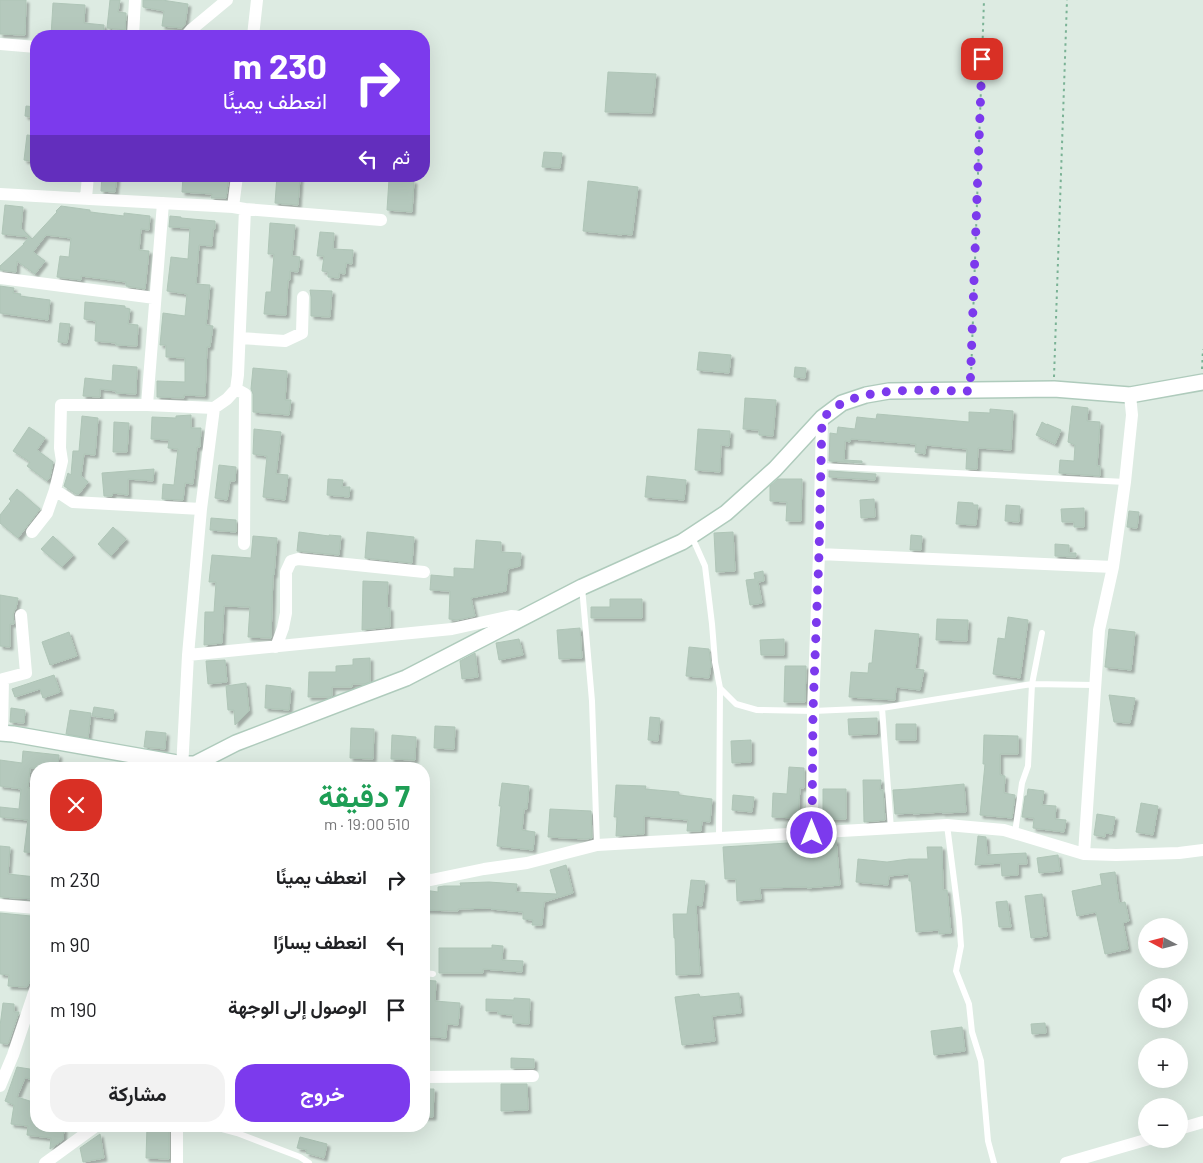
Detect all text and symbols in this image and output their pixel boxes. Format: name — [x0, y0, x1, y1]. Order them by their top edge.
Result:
pin — [961, 38, 1003, 80]
text: 230 m — [233, 44, 327, 86]
icon: arrive — [968, 45, 996, 73]
icon: right — [345, 50, 410, 115]
text: انعطف يمينًا — [223, 87, 327, 113]
icon: left — [354, 145, 382, 173]
text: ثم — [392, 145, 410, 168]
text: 7 دقيقة — [318, 777, 410, 813]
button: close — [50, 779, 102, 831]
position arrow — [785, 806, 837, 858]
text: 510 m · 19:00 — [324, 814, 410, 833]
text: انعطف يمينًا — [276, 865, 367, 888]
icon: right — [382, 866, 410, 894]
text: 230 m — [50, 868, 100, 891]
north arrow — [1138, 918, 1188, 968]
map controls — [1138, 918, 1188, 1148]
text: انعطف يسارًا — [273, 930, 367, 953]
icon: left — [382, 931, 410, 959]
text: 90 m — [50, 933, 90, 956]
button: sound — [1138, 978, 1188, 1028]
text: الوصول إلى الوجهة — [228, 995, 367, 1018]
icon: arrive — [382, 996, 410, 1024]
text: 190 m — [50, 998, 97, 1021]
button: + — [1138, 1038, 1188, 1088]
button: مشاركة — [50, 1064, 225, 1122]
button: خروج — [235, 1064, 410, 1122]
button: − — [1138, 1098, 1188, 1148]

